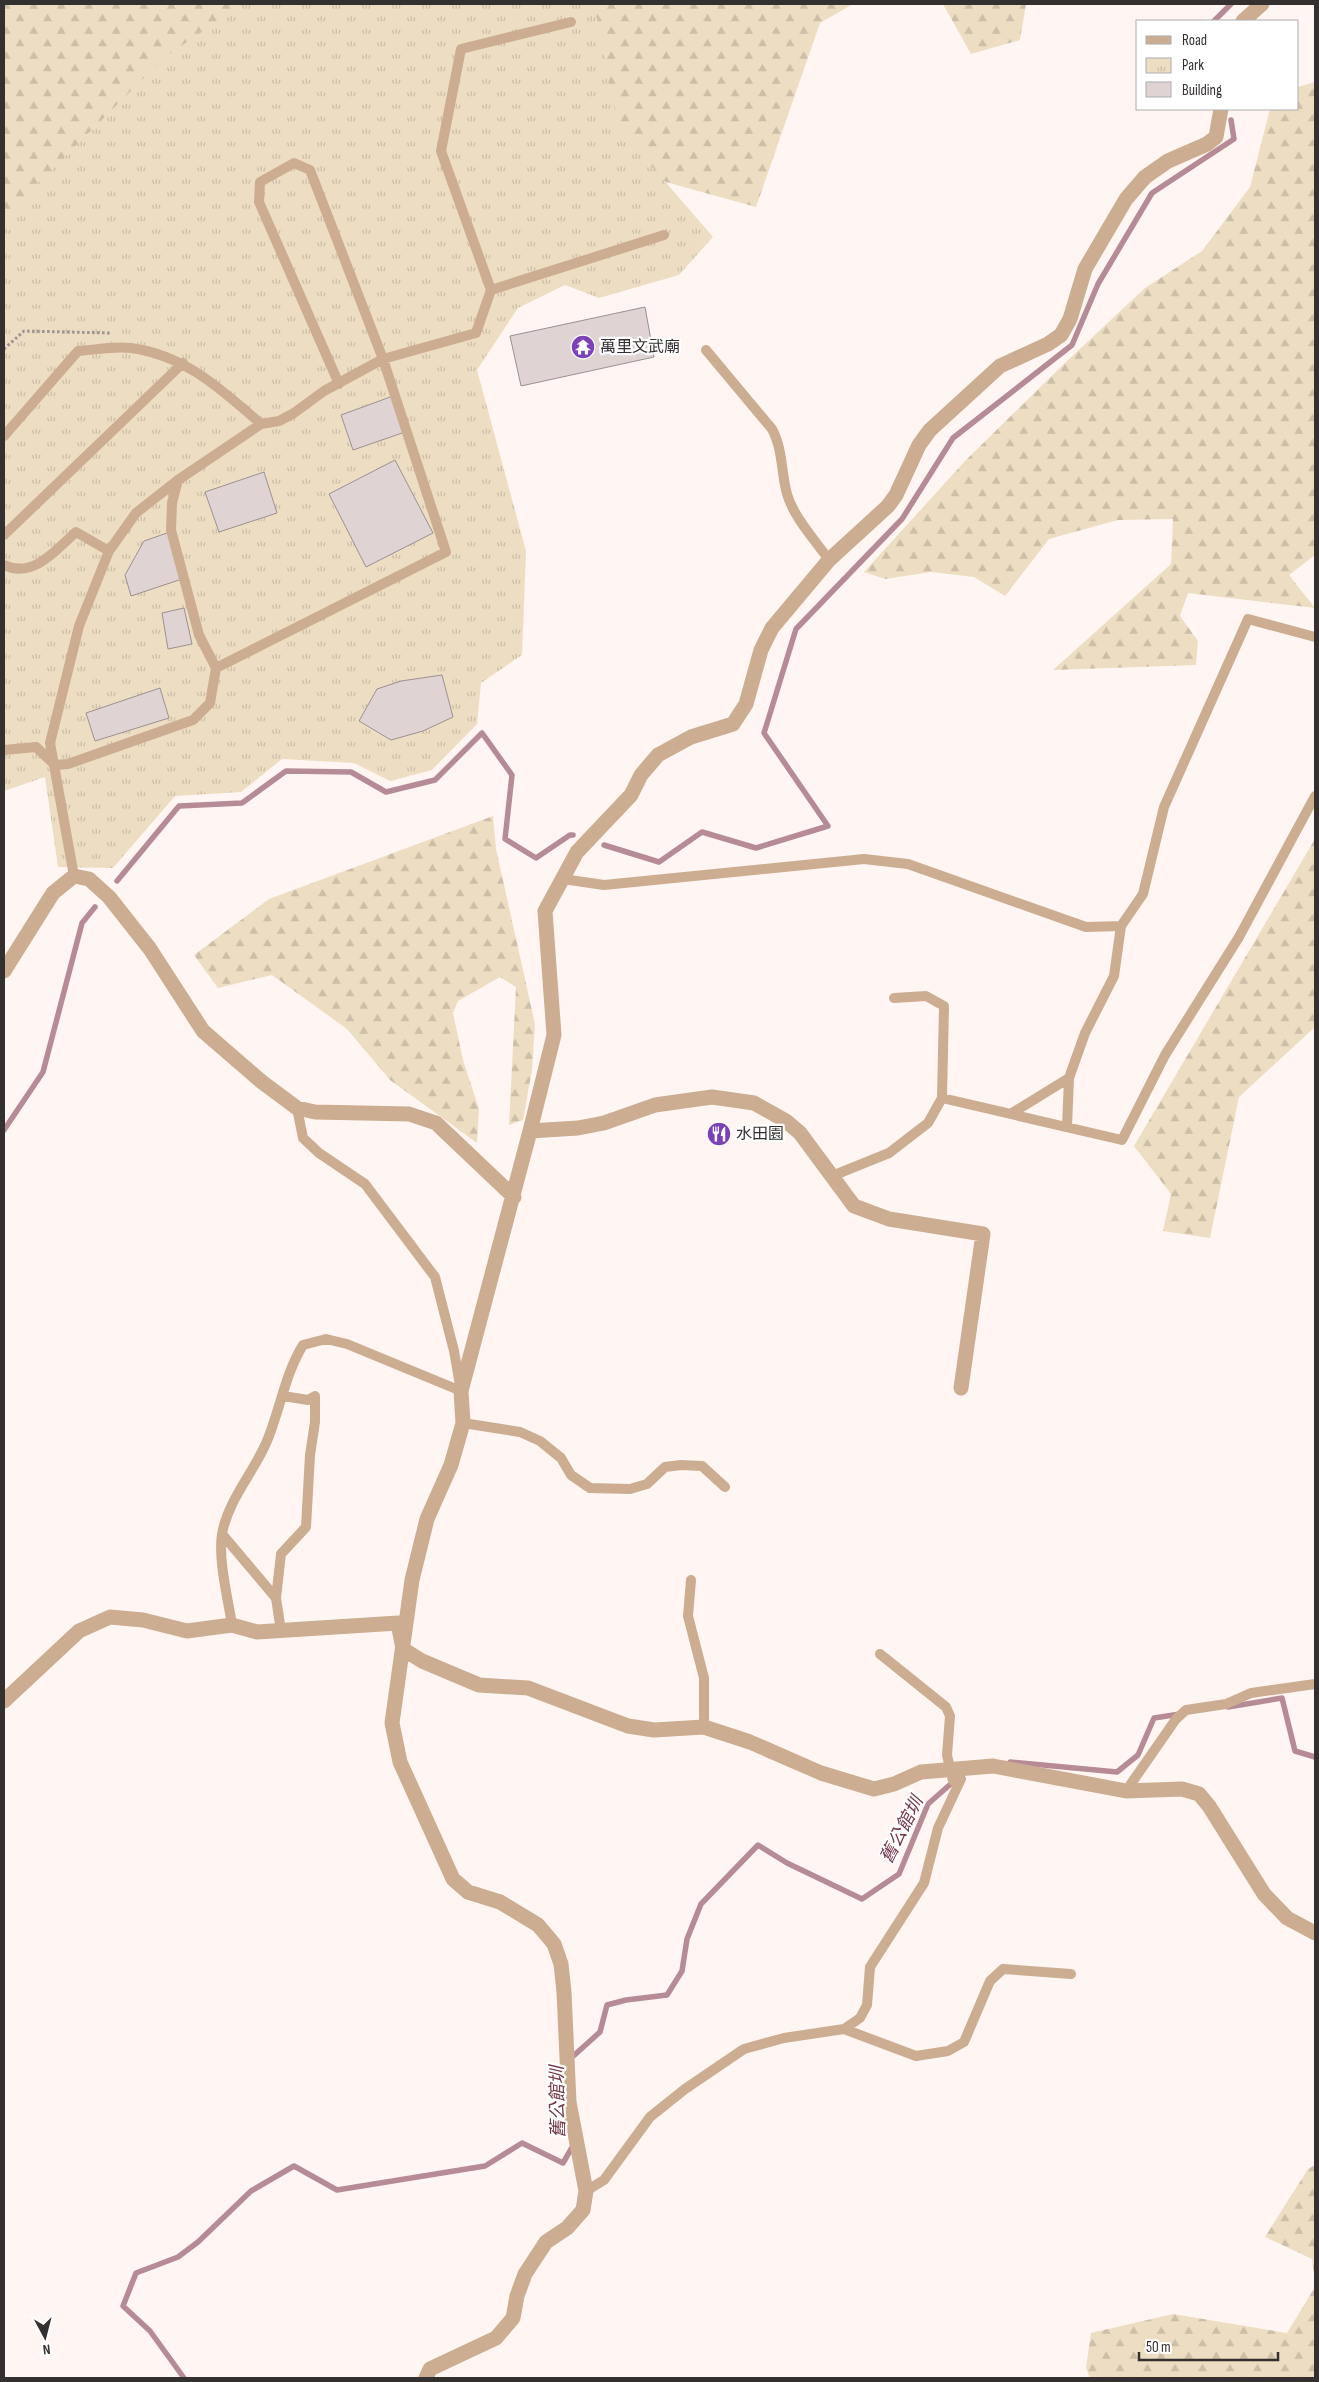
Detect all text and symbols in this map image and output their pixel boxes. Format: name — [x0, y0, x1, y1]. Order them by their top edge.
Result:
legend — [1136, 20, 1299, 110]
text: Road — [1182, 31, 1207, 50]
text: Park — [1182, 56, 1204, 75]
text: Building — [1182, 81, 1222, 100]
temple icon: 萬里文武廟 — [570, 334, 596, 360]
place label: 萬里文武廟 — [600, 338, 680, 357]
restaurant icon: 水田園 — [706, 1121, 732, 1147]
place label: 水田園 — [736, 1125, 784, 1144]
water label: 舊公館圳 — [876, 1790, 929, 1867]
water label: 舊公館圳 — [547, 2063, 569, 2138]
north arrow — [20, 2312, 70, 2362]
scale bar — [1139, 2330, 1278, 2362]
text: 50 m — [1146, 2338, 1171, 2357]
text: N — [42, 2341, 51, 2358]

